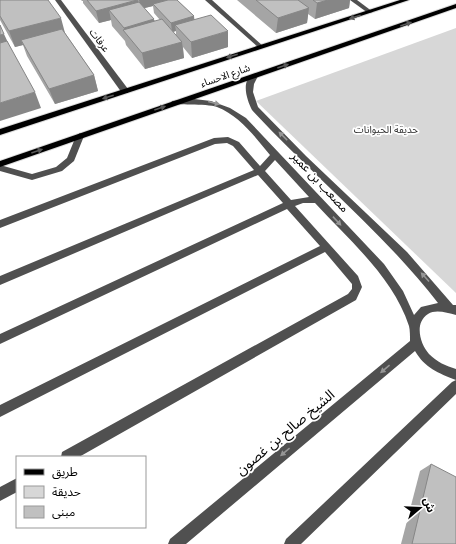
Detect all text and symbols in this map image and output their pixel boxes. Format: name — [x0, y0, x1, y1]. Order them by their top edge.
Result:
one-way arrow — [349, 14, 361, 20]
one-way arrow — [400, 20, 412, 26]
street label: عرفات — [87, 27, 112, 55]
one-way arrow — [225, 54, 237, 60]
street label: شارع الاحساء — [199, 62, 252, 91]
one-way arrow — [277, 63, 289, 69]
one-way arrow — [102, 94, 114, 100]
one-way arrow — [208, 101, 220, 107]
one-way arrow — [154, 105, 166, 111]
park label: حديقة الحيوانات — [354, 124, 418, 136]
one-way arrow — [278, 131, 288, 141]
one-way arrow — [31, 148, 43, 154]
street label: مصعب بن عمير — [288, 148, 352, 215]
one-way arrow — [332, 216, 341, 225]
one-way arrow — [420, 272, 429, 283]
one-way arrow — [380, 364, 391, 373]
street label: الشيخ صالح بن غصون — [232, 386, 340, 480]
one-way arrow — [280, 448, 291, 457]
legend — [16, 456, 146, 528]
text: طريق — [52, 465, 78, 480]
text: حديقة — [52, 485, 81, 499]
north arrow — [400, 488, 440, 528]
text: ش — [420, 496, 438, 514]
text: مبنى — [52, 505, 75, 519]

